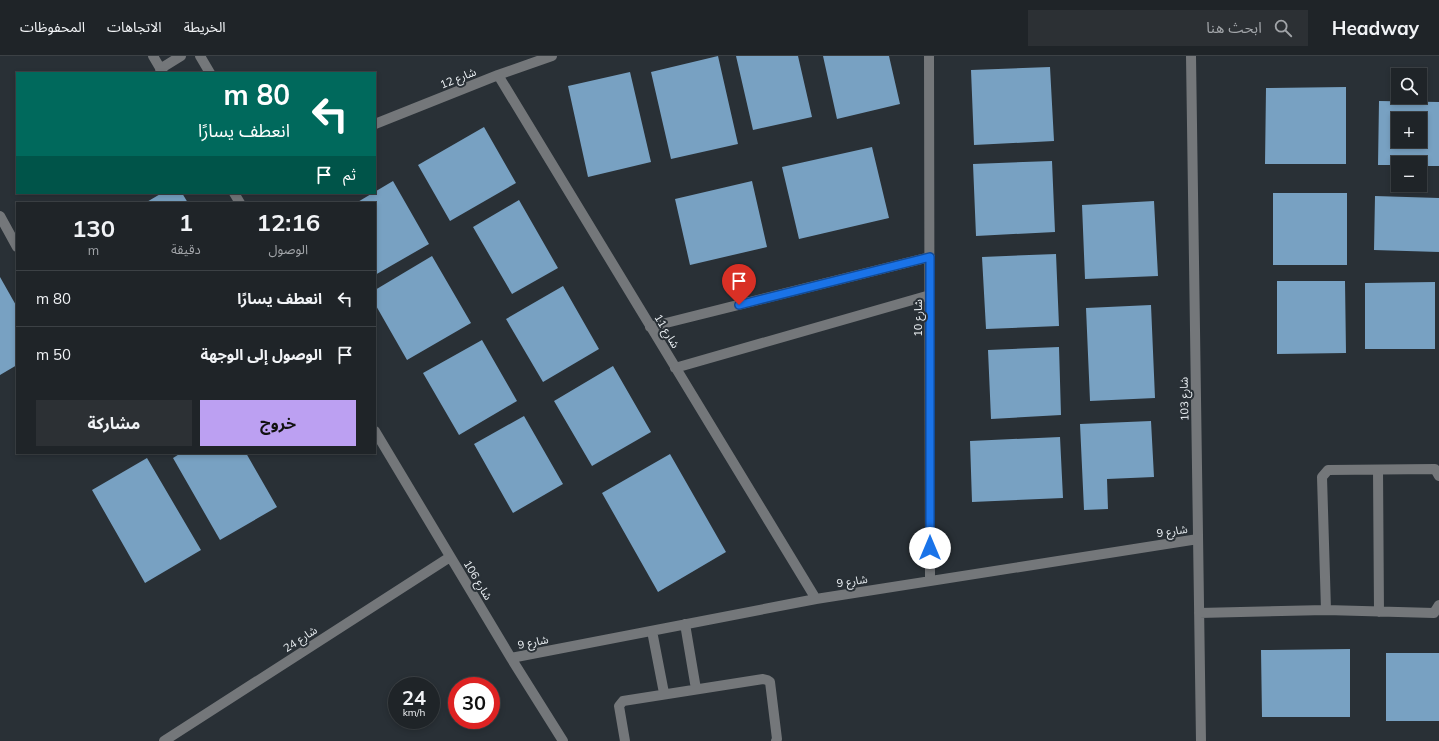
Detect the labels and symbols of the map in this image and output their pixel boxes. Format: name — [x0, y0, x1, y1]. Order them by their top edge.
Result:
street label: شارع 12 — [438, 64, 479, 92]
pin — [722, 264, 756, 305]
street label: شارع 10 — [911, 299, 926, 337]
street label: شارع 11 — [650, 311, 683, 352]
street label: شارع 103 — [1177, 376, 1192, 421]
street label: شارع 9 — [1156, 522, 1189, 541]
position arrow — [909, 527, 951, 569]
street label: شارع 106 — [460, 557, 496, 603]
street label: شارع 9 — [836, 572, 869, 591]
street label: شارع 24 — [280, 623, 320, 656]
street label: شارع 9 — [516, 632, 550, 653]
speed limit sign: 30 — [448, 677, 500, 729]

